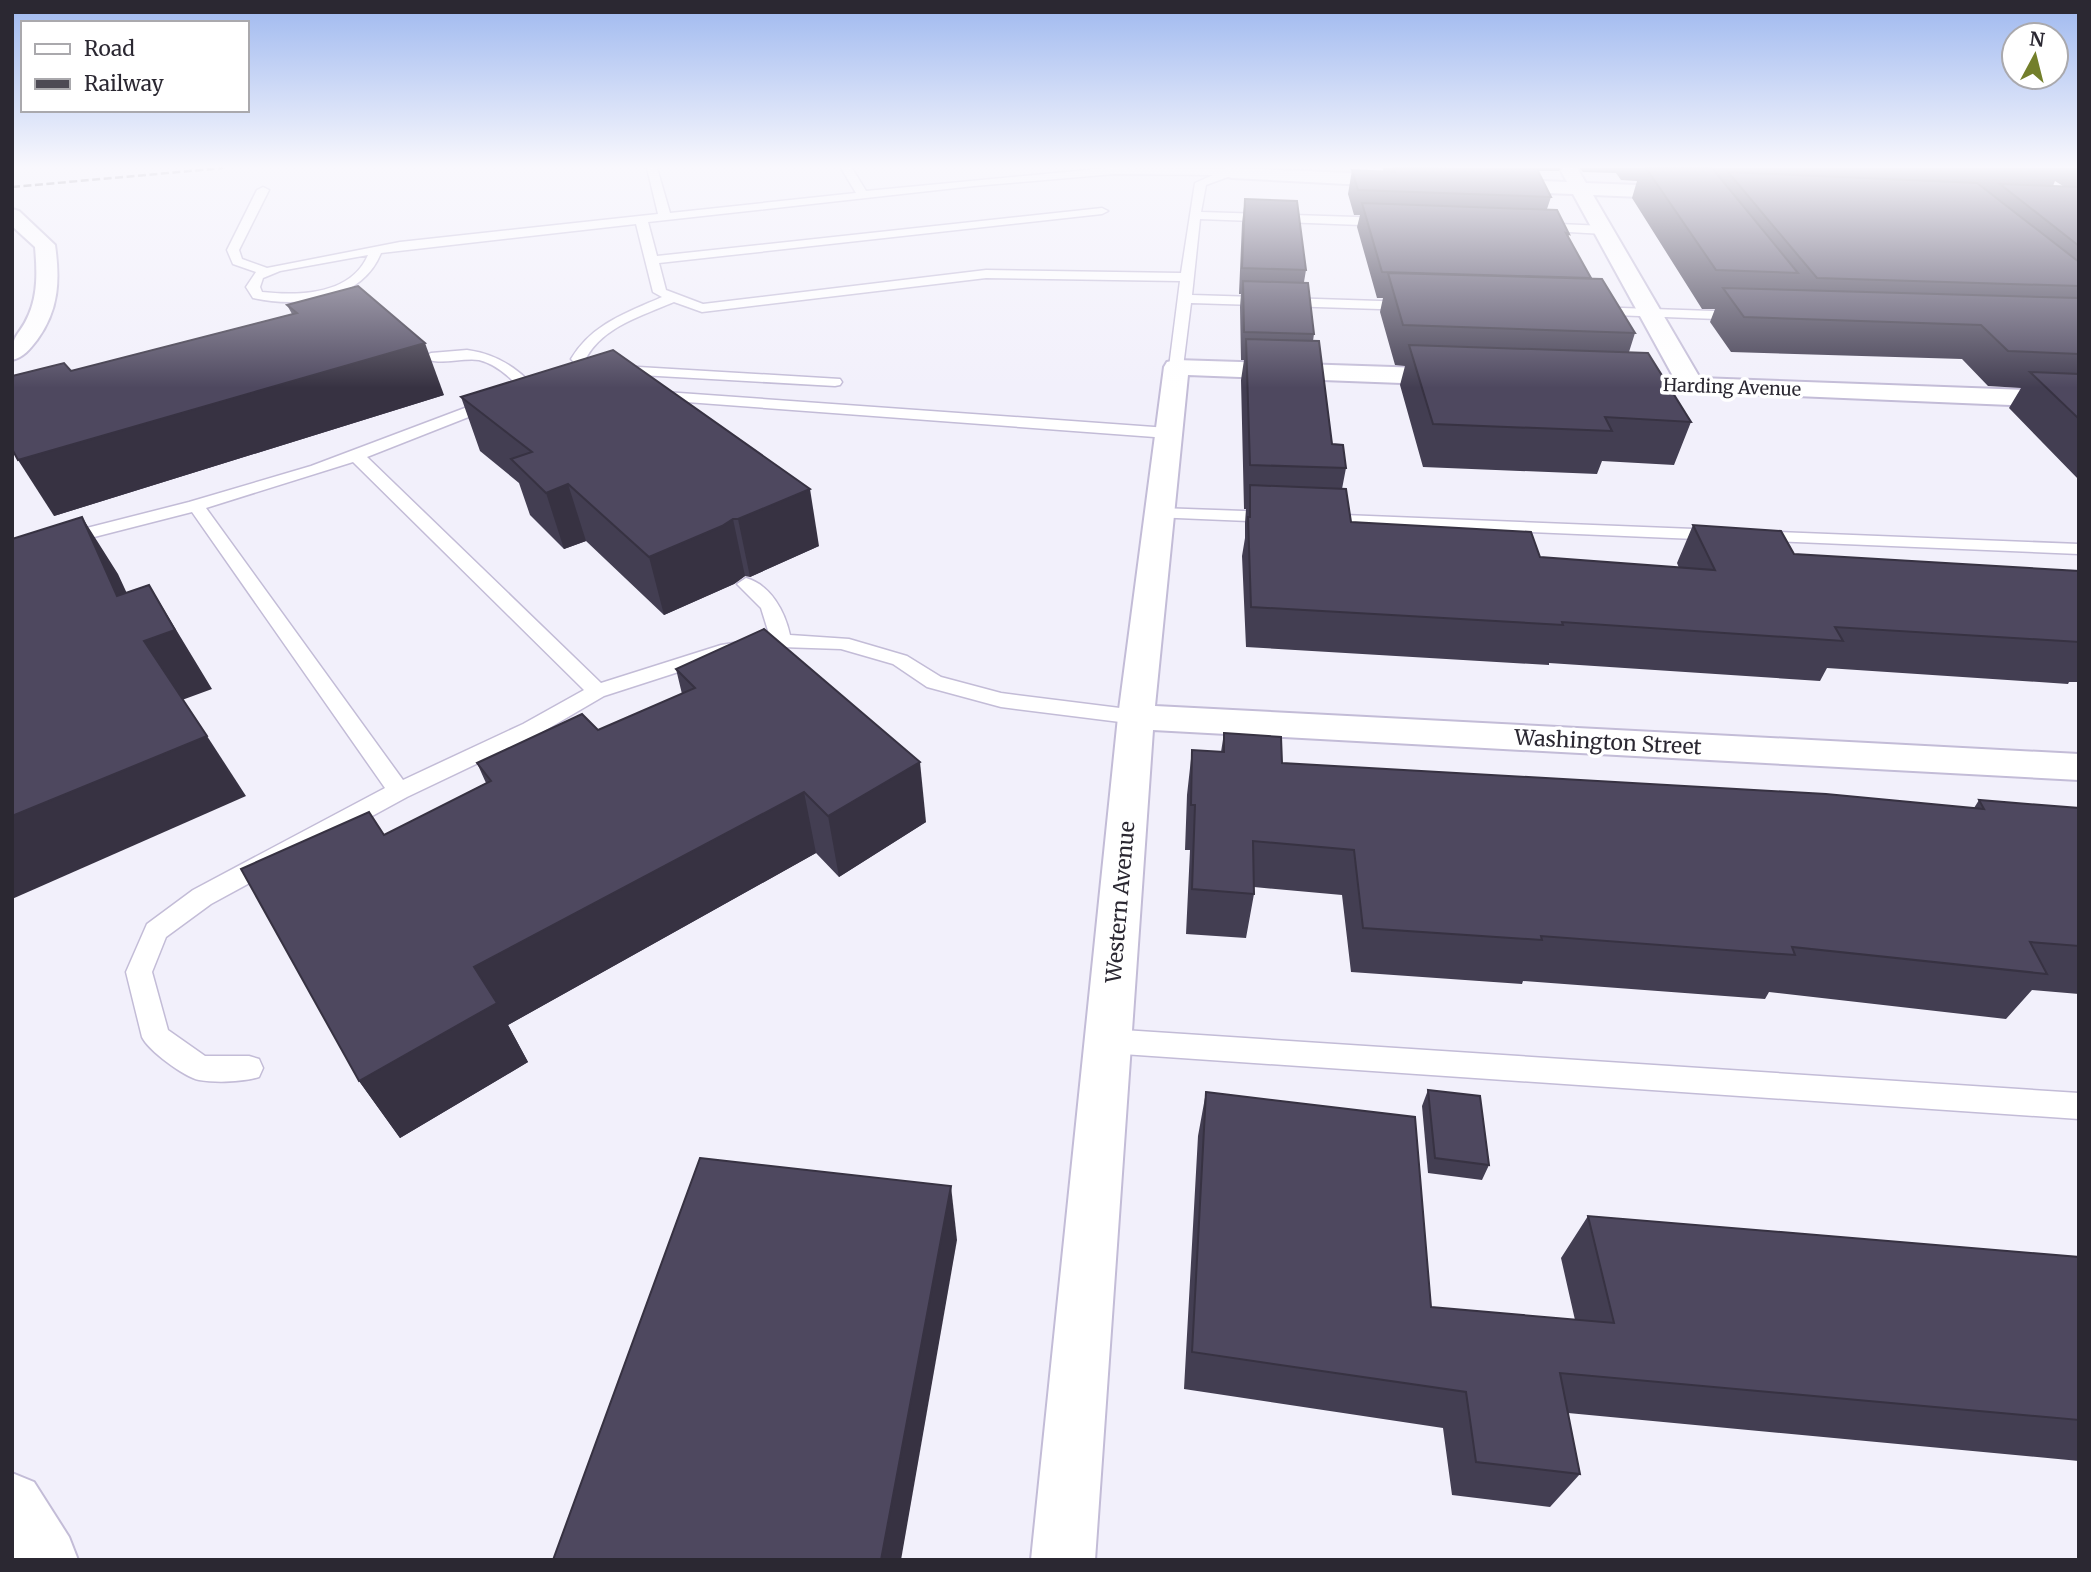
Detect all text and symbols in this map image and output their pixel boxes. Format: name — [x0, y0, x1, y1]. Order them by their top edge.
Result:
legend — [21, 21, 248, 112]
north arrow — [2000, 21, 2070, 91]
text: N — [2028, 26, 2046, 52]
text: Road — [84, 35, 135, 62]
text: Railway — [84, 70, 165, 97]
street label: Harding Avenue — [1663, 373, 1801, 401]
street label: Washington Street — [1513, 724, 1702, 760]
street label: Western Avenue — [1099, 820, 1141, 985]

